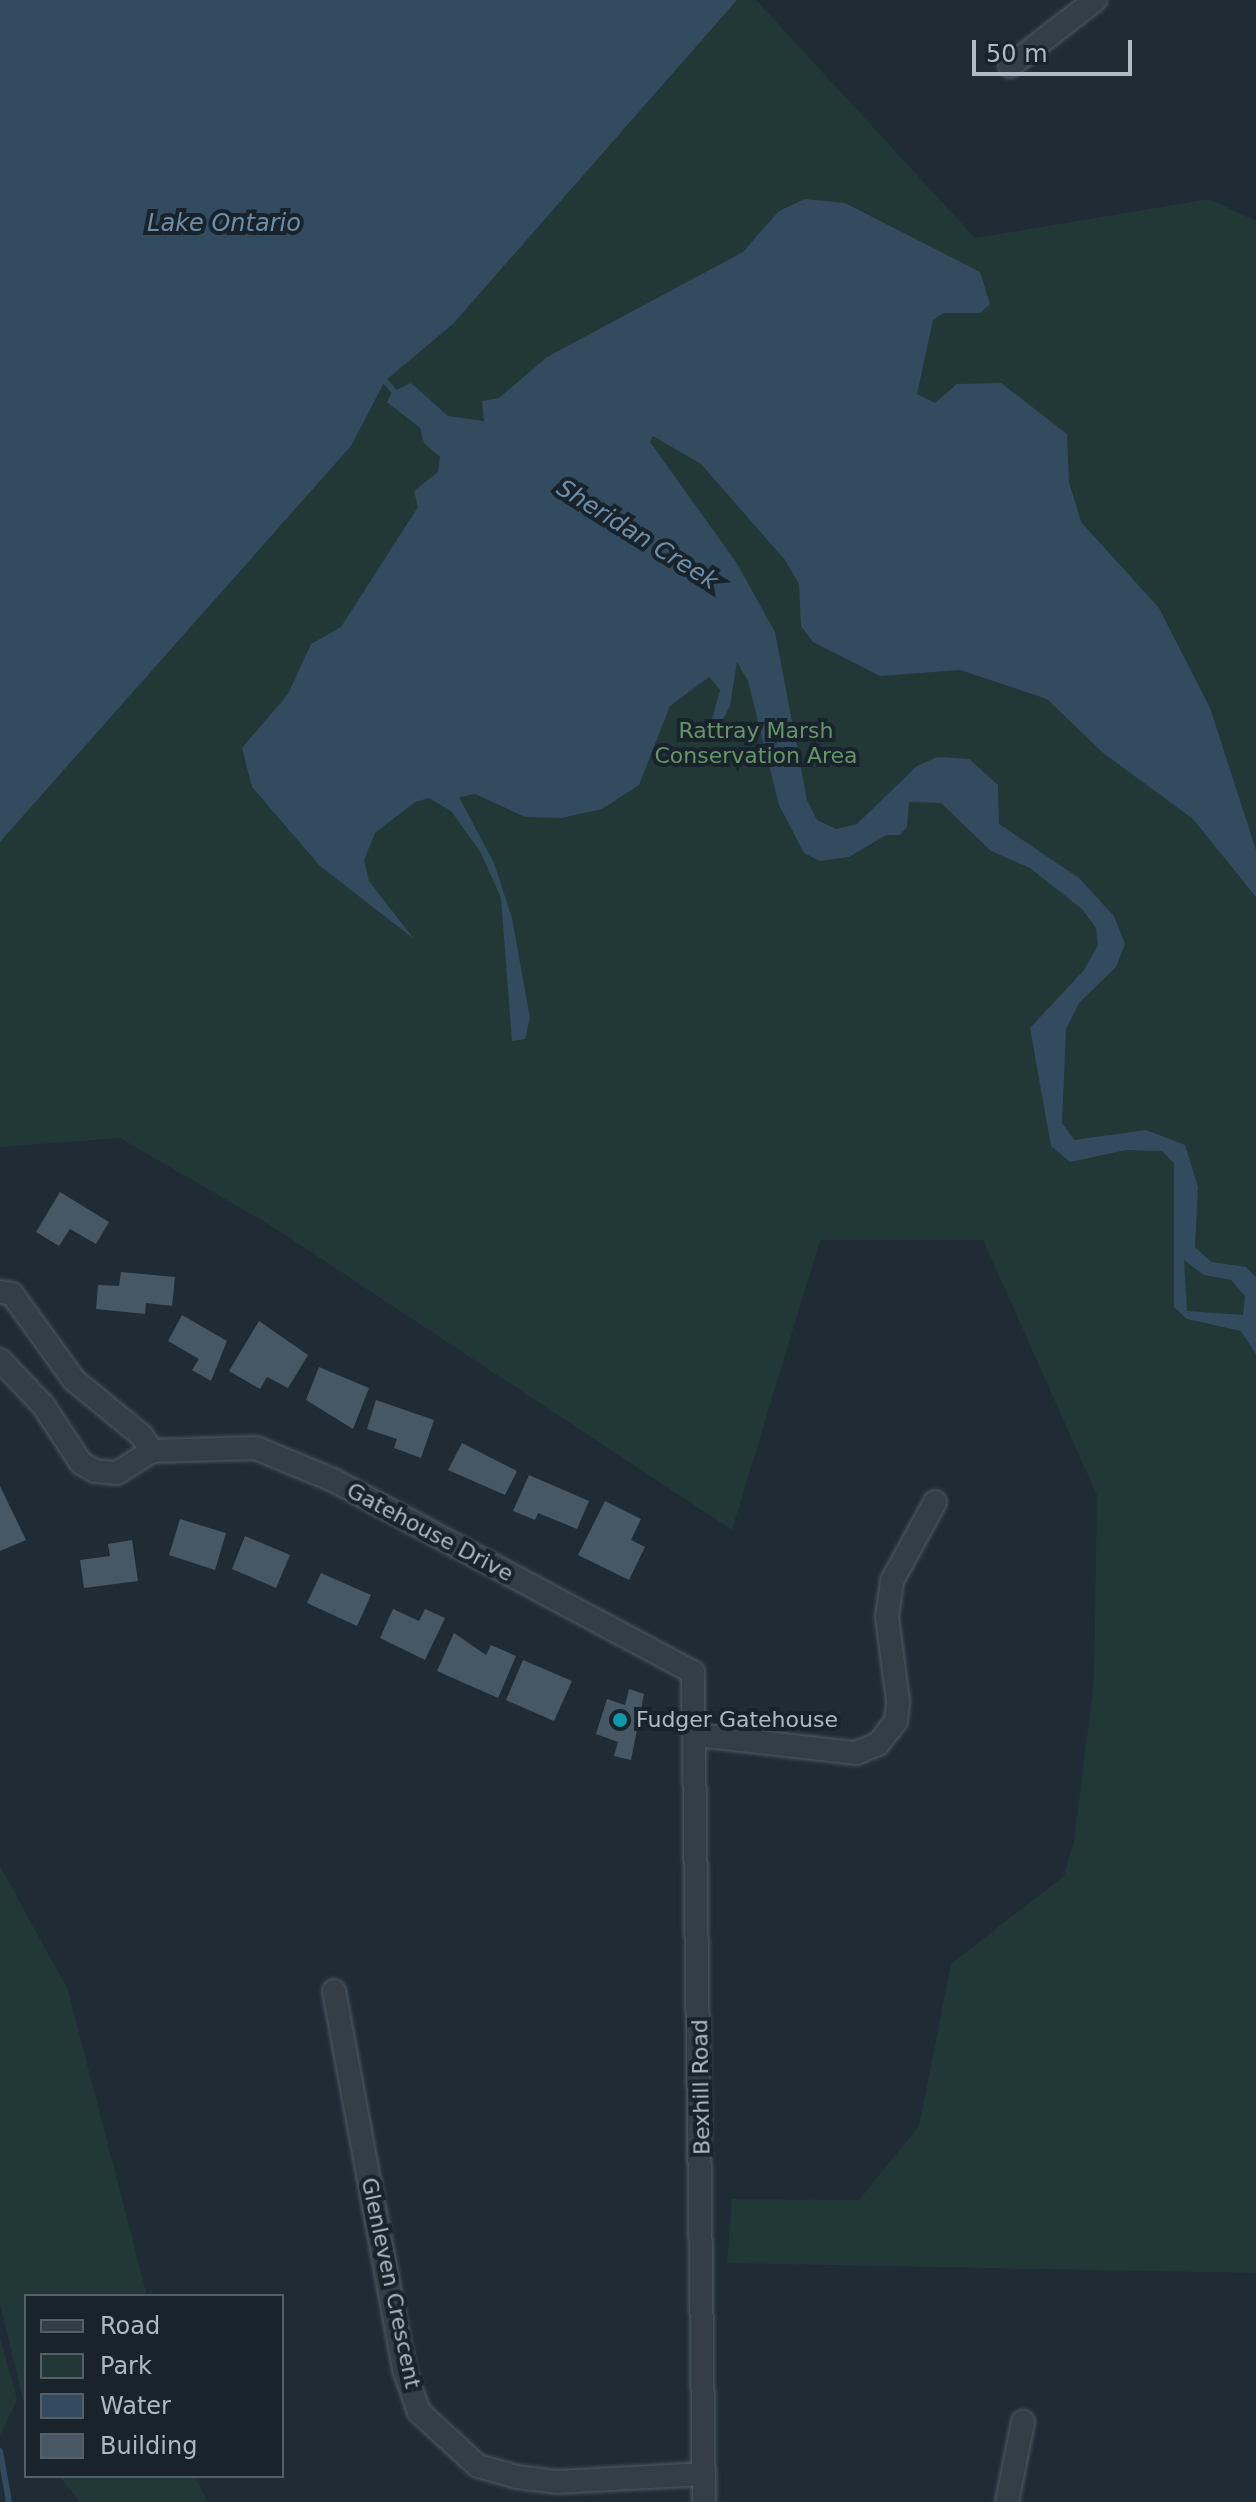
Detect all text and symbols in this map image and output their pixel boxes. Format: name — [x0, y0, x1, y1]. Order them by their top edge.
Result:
scale bar — [976, 24, 1136, 74]
text: 50 m — [986, 40, 1048, 68]
water label: Lake Ontario — [147, 210, 301, 238]
water label: Sheridan Creek — [551, 474, 723, 596]
park label: Rattray Marsh Conservation Area — [654, 717, 858, 768]
street label: Gatehouse Drive — [342, 1477, 518, 1587]
place label: Fudger Gatehouse — [636, 1707, 838, 1733]
marker: Fudger Gatehouse — [611, 1711, 629, 1729]
street label: Bexhill Road — [687, 2019, 715, 2155]
street label: Glenleven Crescent — [356, 2175, 426, 2391]
legend — [24, 2294, 284, 2478]
text: Road — [100, 2312, 160, 2340]
text: Park — [100, 2352, 152, 2380]
text: Water — [100, 2392, 171, 2420]
text: Building — [100, 2432, 197, 2460]

